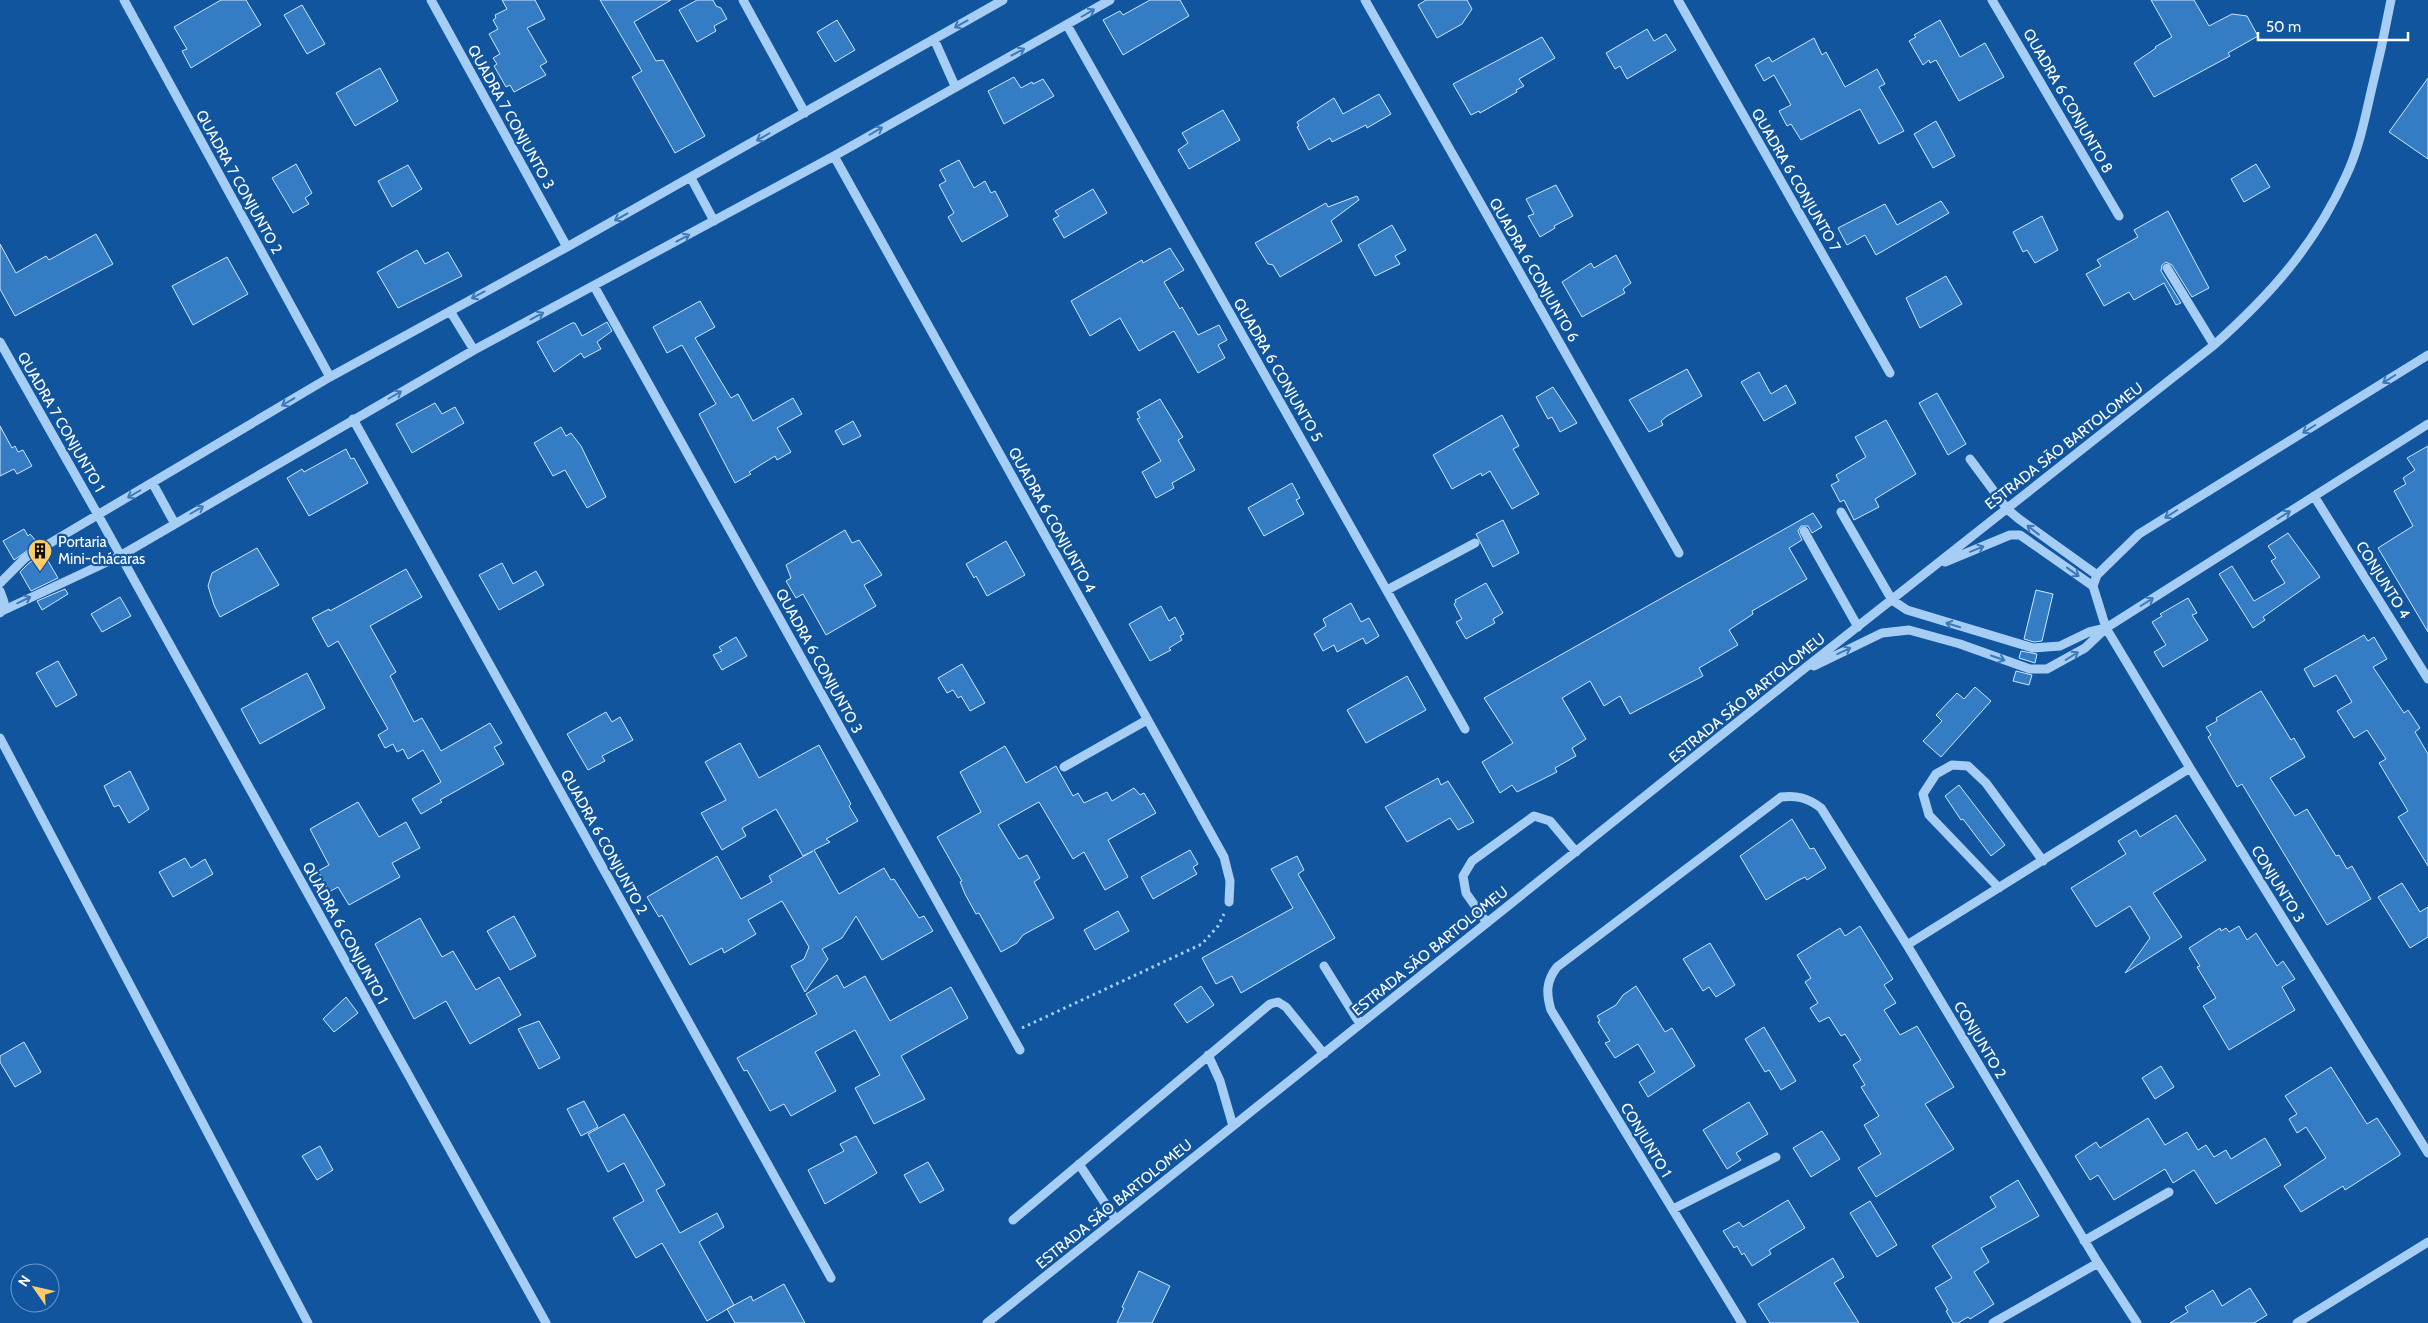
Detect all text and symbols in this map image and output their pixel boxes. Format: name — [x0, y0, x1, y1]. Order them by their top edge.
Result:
one-way arrow — [1081, 7, 1095, 17]
scale bar — [2258, 10, 2408, 42]
text: 50 m — [2266, 18, 2301, 36]
one-way arrow — [953, 19, 968, 29]
street label: QUADRA 6 CONJUNTO 8 — [2019, 26, 2117, 176]
street label: QUADRA 7 CONJUNTO 3 — [464, 42, 558, 192]
one-way arrow — [1010, 47, 1025, 57]
street label: QUADRA 6 CONJUNTO 7 — [1748, 105, 1845, 255]
street label: QUADRA 7 CONJUNTO 2 — [192, 107, 286, 257]
one-way arrow — [868, 126, 883, 136]
one-way arrow — [756, 132, 771, 142]
street label: QUADRA 6 CONJUNTO 6 — [1485, 195, 1583, 345]
one-way arrow — [615, 212, 629, 222]
one-way arrow — [675, 232, 690, 242]
one-way arrow — [471, 291, 486, 300]
street label: QUADRA 6 CONJUNTO 5 — [1229, 295, 1327, 445]
one-way arrow — [530, 311, 545, 321]
street label: QUADRA 7 CONJUNTO 1 — [14, 349, 108, 495]
one-way arrow — [2383, 374, 2397, 384]
street label: ESTRADA SÃO BARTOLOMEU — [1981, 379, 2147, 513]
one-way arrow — [388, 390, 403, 400]
one-way arrow — [282, 397, 296, 407]
one-way arrow — [2303, 424, 2317, 434]
street label: QUADRA 6 CONJUNTO 4 — [1004, 444, 1100, 596]
one-way arrow — [127, 490, 142, 500]
one-way arrow — [190, 505, 204, 515]
one-way arrow — [2164, 509, 2178, 519]
one-way arrow — [2277, 509, 2291, 519]
one-way arrow — [2027, 525, 2040, 536]
place label: Portaria Mini-chácaras — [58, 533, 145, 568]
building icon: Portaria Mini-chácaras — [27, 538, 53, 572]
street label: CONJUNTO 4 — [2352, 538, 2414, 622]
one-way arrow — [1969, 543, 1984, 553]
one-way arrow — [2066, 567, 2080, 577]
street label: QUADRA 6 CONJUNTO 3 — [772, 585, 866, 737]
one-way arrow — [16, 595, 31, 604]
one-way arrow — [2140, 596, 2154, 607]
one-way arrow — [1945, 619, 1961, 629]
street label: ESTRADA SÃO BARTOLOMEU — [1665, 629, 1829, 767]
one-way arrow — [1836, 646, 1851, 656]
one-way arrow — [2064, 651, 2078, 661]
one-way arrow — [1990, 654, 2005, 663]
street label: QUADRA 6 CONJUNTO 2 — [557, 766, 651, 918]
street label: CONJUNTO 3 — [2247, 842, 2309, 926]
street label: QUADRA 6 CONJUNTO 1 — [298, 859, 392, 1007]
street label: ESTRADA SÃO BARTOLOMEU — [1348, 882, 1512, 1020]
street label: CONJUNTO 2 — [1950, 998, 2010, 1082]
street label: CONJUNTO 1 — [1617, 1099, 1675, 1181]
street label: ESTRADA SÃO BARTOLOMEU — [1032, 1135, 1196, 1273]
north arrow — [10, 1263, 60, 1313]
text: N — [14, 1272, 34, 1290]

